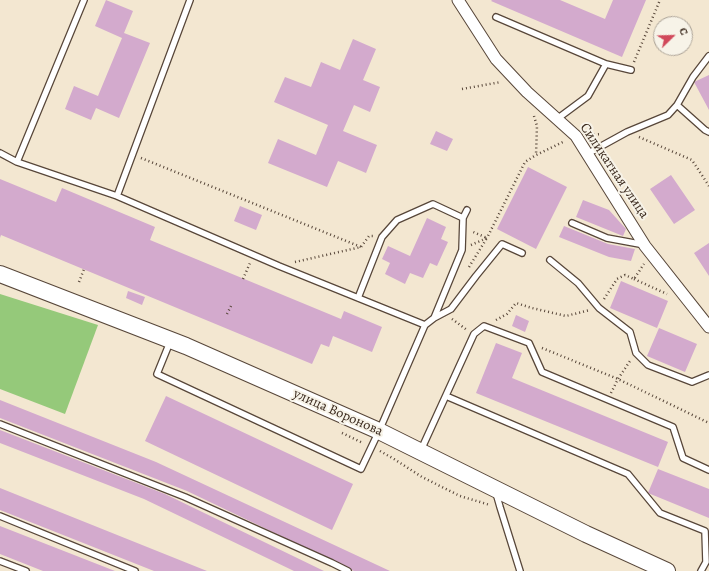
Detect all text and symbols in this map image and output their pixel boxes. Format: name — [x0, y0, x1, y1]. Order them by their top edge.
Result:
north arrow — [653, 16, 693, 56]
text: С — [675, 25, 692, 38]
street label: Силикатная улица — [576, 120, 652, 222]
street label: улица Воронова — [290, 386, 386, 440]

